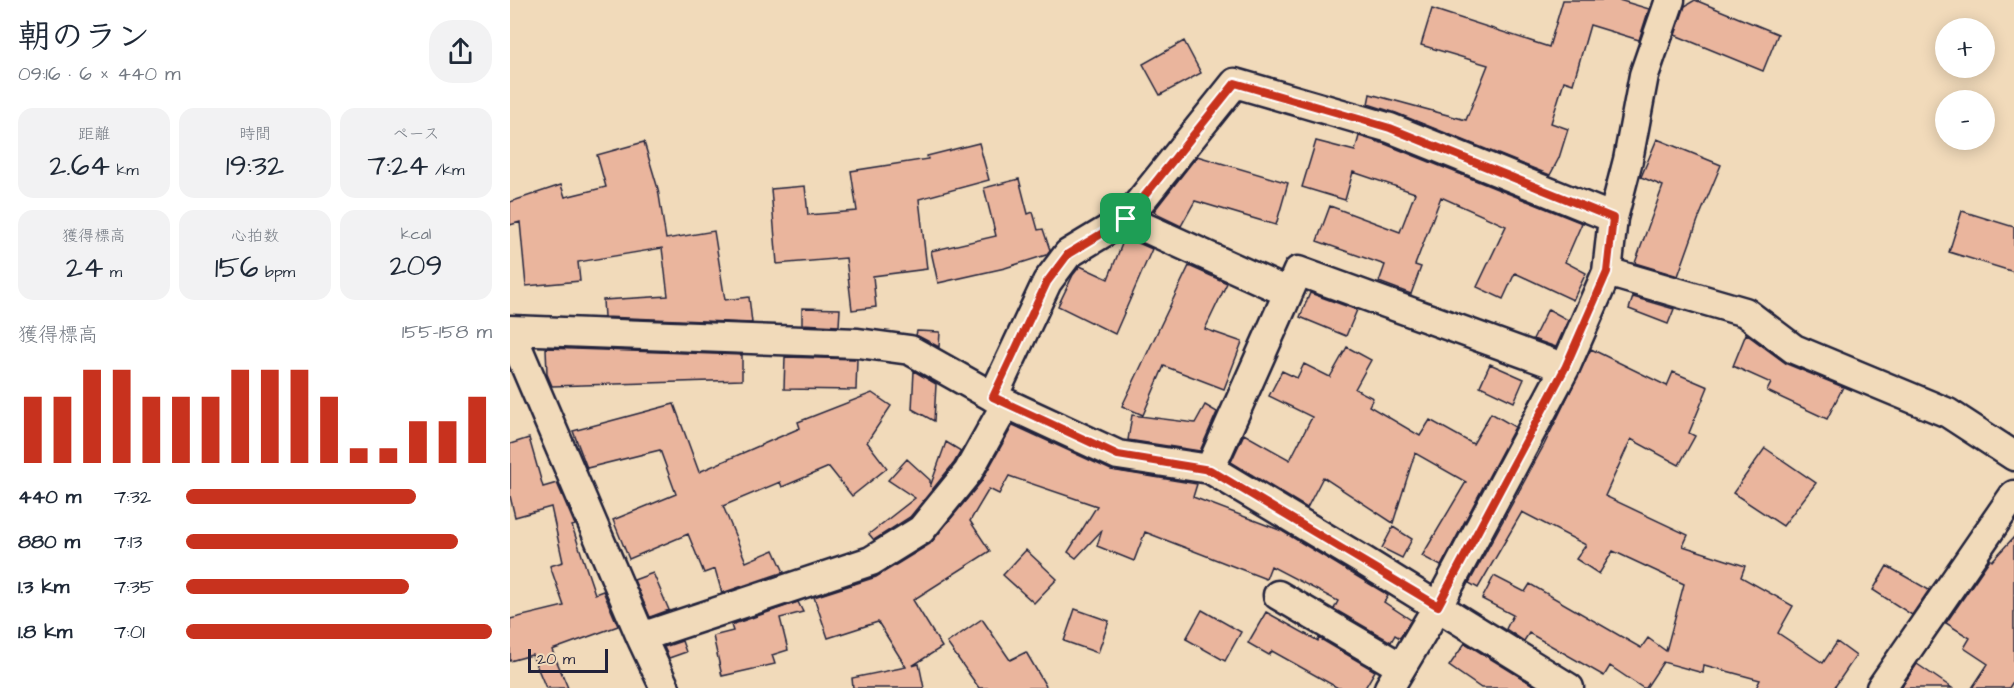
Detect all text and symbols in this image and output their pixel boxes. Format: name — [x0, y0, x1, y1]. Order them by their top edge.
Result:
text: 朝のラン — [18, 14, 150, 60]
map controls — [1935, 18, 1995, 150]
button: + — [1935, 18, 1995, 78]
button: share — [429, 20, 492, 83]
text: 09:16 · 6 × 440 m — [18, 60, 181, 88]
button: − — [1935, 90, 1995, 150]
text: 距離 — [78, 123, 110, 145]
text: 時間 — [239, 123, 271, 145]
text: ペース — [392, 123, 440, 145]
text: 2.64 — [49, 145, 110, 187]
text: 19:32 — [226, 145, 284, 187]
text: 7:24 — [367, 145, 429, 187]
text: km — [110, 159, 139, 181]
text: /km — [429, 159, 465, 181]
pin — [1100, 193, 1151, 244]
icon: arrive — [1109, 202, 1142, 235]
text: kcal — [401, 223, 431, 245]
text: 獲得標高 — [62, 225, 126, 247]
text: 心拍数 — [231, 225, 279, 247]
text: 209 — [389, 245, 443, 287]
text: 24 — [66, 247, 103, 289]
text: 156 — [215, 247, 259, 289]
text: m — [103, 261, 122, 283]
text: bpm — [259, 261, 295, 283]
text: 155–158 m — [402, 318, 492, 346]
text: 獲得標高 — [18, 321, 98, 349]
text: 440 m — [18, 483, 81, 511]
text: 7:32 — [114, 483, 151, 511]
text: 880 m — [18, 528, 80, 556]
text: 7:13 — [114, 528, 142, 556]
text: 1.3 km — [18, 573, 69, 601]
text: 7:35 — [114, 573, 154, 601]
text: 1.8 km — [18, 618, 72, 646]
text: 7:01 — [114, 618, 145, 646]
scale bar — [528, 646, 608, 674]
text: 20 m — [537, 648, 575, 670]

